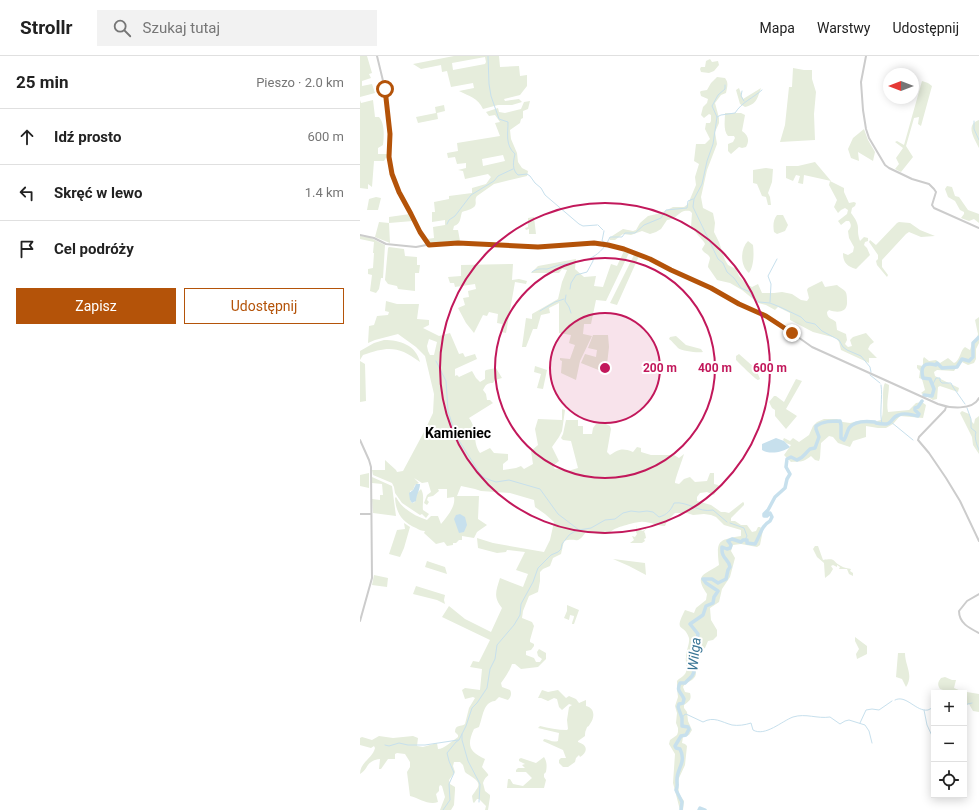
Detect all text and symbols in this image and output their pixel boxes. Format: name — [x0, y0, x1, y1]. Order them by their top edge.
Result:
search box — [97, 10, 377, 46]
text: Strollr — [20, 16, 73, 39]
icon: search — [111, 17, 133, 39]
text: Szukaj tutaj — [143, 19, 220, 37]
text: Mapa — [760, 20, 795, 36]
text: Warstwy — [817, 20, 870, 36]
text: Udostępnij — [892, 20, 959, 36]
north arrow — [883, 68, 919, 104]
text: 25 min — [16, 72, 69, 92]
text: Pieszo · 2.0 km — [256, 75, 344, 90]
route start — [376, 80, 394, 98]
icon: ahead — [16, 126, 38, 148]
text: Idź prosto — [54, 128, 121, 146]
text: 600 m — [307, 129, 344, 144]
icon: left — [16, 182, 38, 204]
text: Skręć w lewo — [54, 184, 143, 202]
text: 1.4 km — [305, 185, 344, 200]
icon: arrive — [16, 238, 38, 260]
text: Cel podróży — [54, 240, 134, 258]
button: Zapisz — [16, 288, 176, 324]
button: Udostępnij — [184, 288, 344, 324]
route end — [783, 324, 801, 342]
centre of rings — [598, 361, 612, 375]
text: 200 m — [643, 361, 677, 375]
text: 400 m — [698, 361, 732, 375]
text: 600 m — [753, 361, 787, 375]
district label: Kamieniec — [425, 425, 491, 441]
water label: Wilga — [684, 636, 704, 672]
map controls — [931, 690, 967, 798]
button: + — [931, 690, 967, 726]
button: − — [931, 726, 967, 762]
button: locate — [931, 762, 967, 798]

